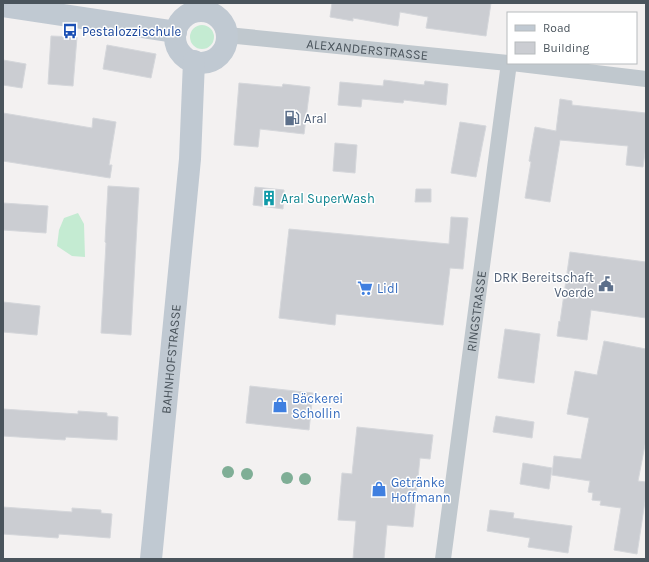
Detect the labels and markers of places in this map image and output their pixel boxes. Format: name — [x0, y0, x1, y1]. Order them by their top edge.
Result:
bus stop icon: Pestalozzischule — [61, 22, 79, 40]
place label: Pestalozzischule — [82, 24, 182, 39]
fuel station icon: Aral — [283, 109, 301, 127]
place label: Aral — [304, 111, 327, 126]
building icon: Aral SuperWash — [260, 189, 278, 207]
place label: Aral SuperWash — [281, 191, 375, 206]
place label: DRK Bereitschaft Voerde — [494, 270, 594, 300]
public building icon: DRK Bereitschaft Voerde — [597, 275, 615, 293]
supermarket icon: Lidl — [356, 279, 374, 297]
place label: Lidl — [377, 281, 398, 296]
place label: Bäckerei Schollin — [292, 391, 343, 421]
shop icon: Bäckerei Schollin — [271, 396, 289, 414]
place label: Getränke Hoffmann — [391, 475, 451, 505]
shop icon: Getränke Hoffmann — [370, 480, 388, 498]

